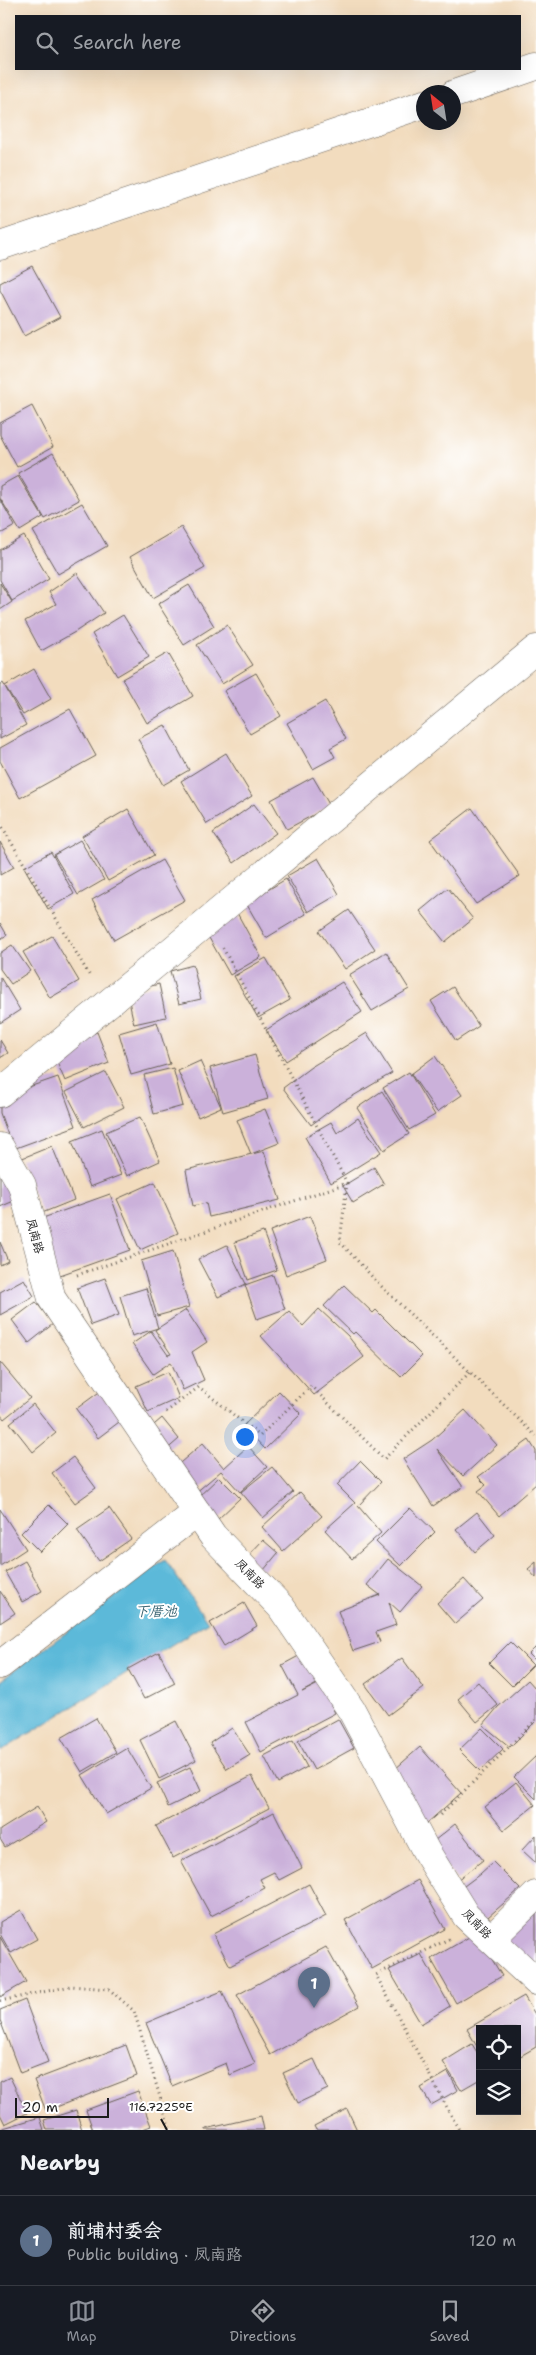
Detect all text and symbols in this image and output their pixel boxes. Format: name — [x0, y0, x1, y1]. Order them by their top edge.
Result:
search box — [15, 15, 521, 70]
icon: search — [33, 29, 61, 57]
text: Search here — [73, 30, 182, 55]
north arrow — [416, 85, 461, 130]
street label: 凤南路 — [23, 1217, 47, 1255]
your location — [232, 1424, 258, 1450]
street label: 凤南路 — [232, 1555, 268, 1593]
water label: 下厝池 — [135, 1602, 178, 1620]
street label: 凤南路 — [459, 1905, 495, 1943]
pin: 1 — [298, 1967, 330, 2008]
map controls — [476, 2025, 521, 2115]
button: locate — [476, 2025, 521, 2070]
button: layers — [476, 2070, 521, 2115]
scale bar — [15, 2095, 109, 2118]
text: 20 m — [22, 2098, 58, 2116]
text: 116.7225°E — [129, 2099, 193, 2115]
text: Nearby — [20, 2149, 100, 2177]
text: 前埔村委会 — [67, 2218, 162, 2243]
text: 1 — [32, 2230, 40, 2251]
text: 120 m — [469, 2230, 516, 2251]
text: Public building · 凤南路 — [67, 2244, 242, 2265]
tab: Map — [67, 2297, 97, 2345]
tab: Directions — [230, 2297, 296, 2345]
tab: Saved — [430, 2297, 469, 2345]

